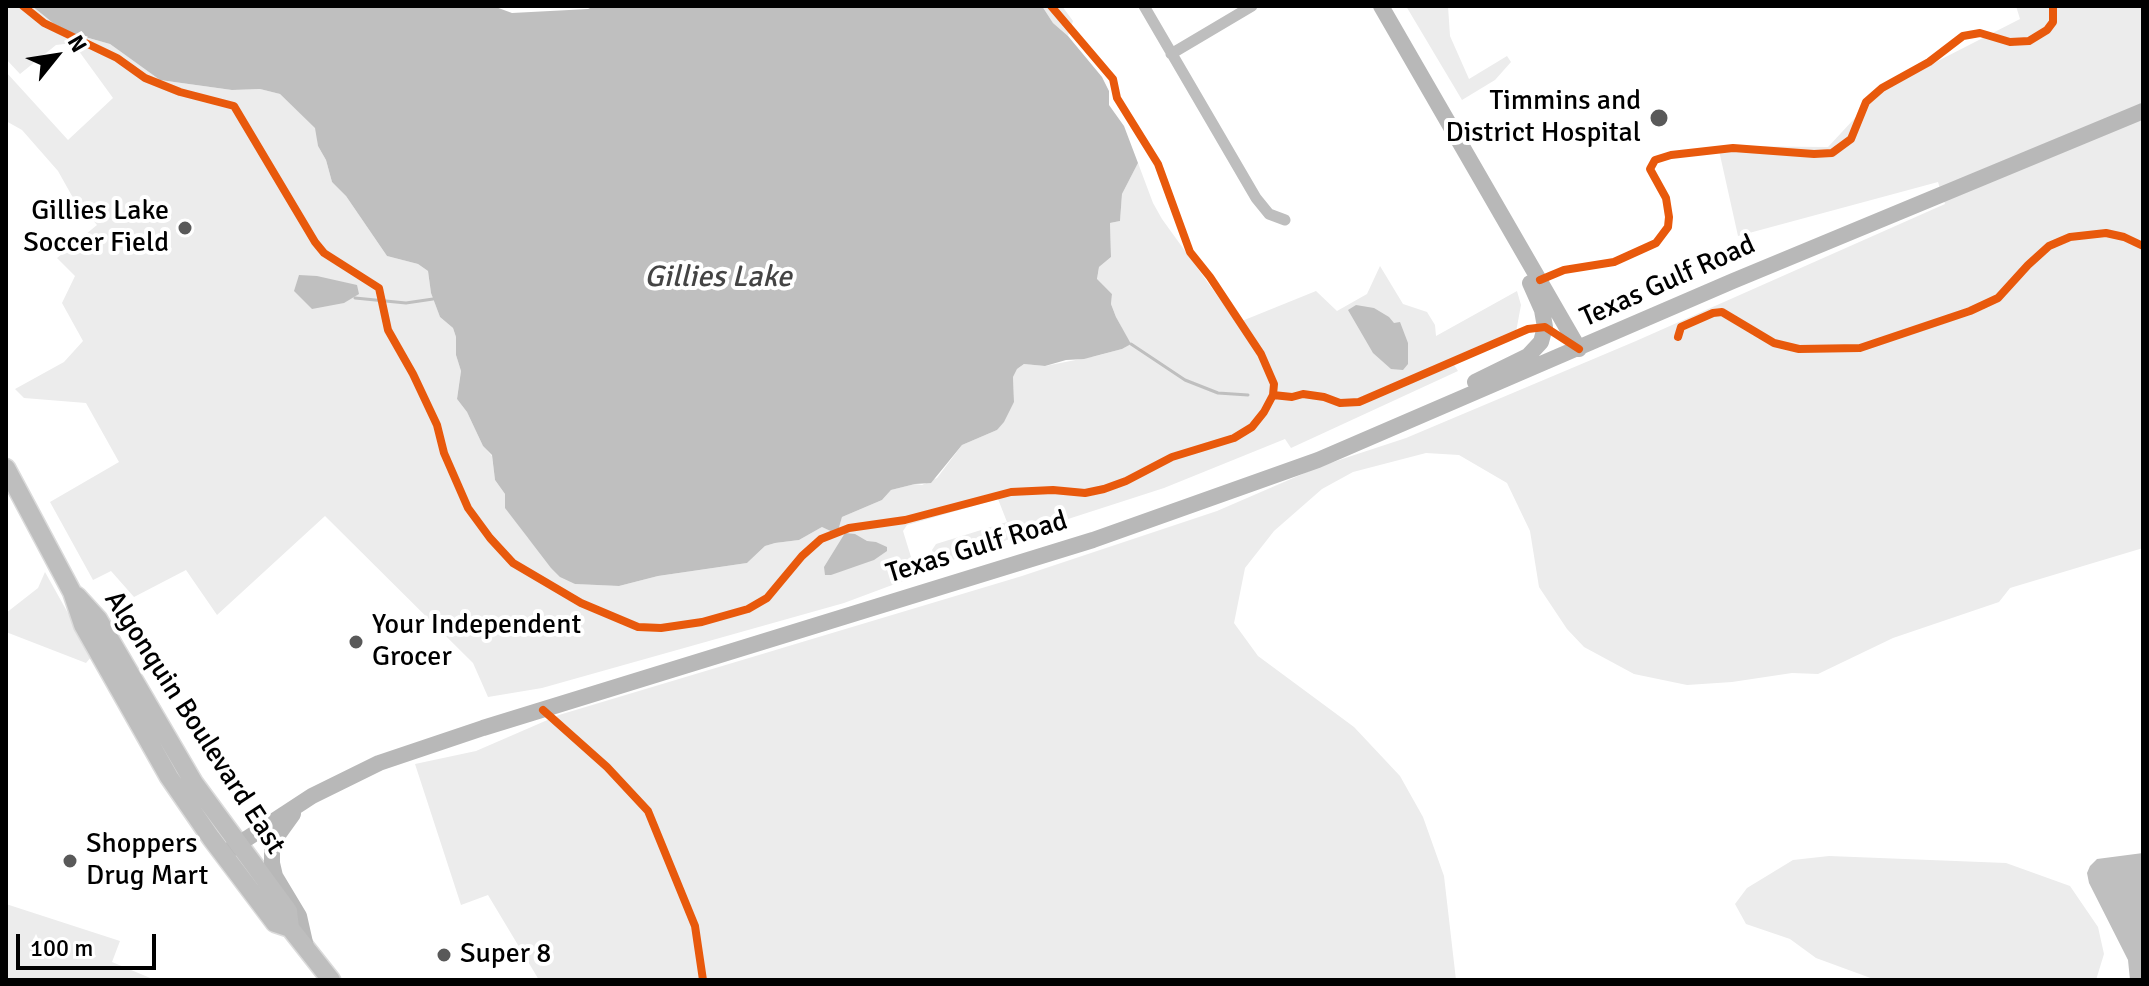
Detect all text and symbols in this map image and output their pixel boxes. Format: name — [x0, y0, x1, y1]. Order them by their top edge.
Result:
north arrow — [16, 16, 96, 96]
text: N — [62, 30, 93, 57]
place label: Timmins and District Hospital — [1445, 85, 1641, 151]
marker: Timmins and District Hospital — [1648, 107, 1670, 129]
place label: Gillies Lake Soccer Field — [23, 195, 169, 261]
marker: Gillies Lake Soccer Field — [176, 219, 194, 237]
street label: Texas Gulf Road — [1575, 229, 1761, 335]
water label: Gillies Lake — [644, 260, 792, 296]
street label: Texas Gulf Road — [882, 505, 1072, 591]
street label: Algonquin Boulevard East — [96, 585, 292, 861]
place label: Your Independent Grocer — [372, 609, 581, 675]
marker: Your Independent Grocer — [347, 633, 365, 651]
place label: Shoppers Drug Mart — [86, 828, 208, 894]
marker: Shoppers Drug Mart — [61, 852, 79, 870]
scale bar — [20, 918, 160, 968]
text: 100 m — [30, 933, 93, 963]
place label: Super 8 — [460, 938, 551, 972]
marker: Super 8 — [435, 946, 453, 964]

